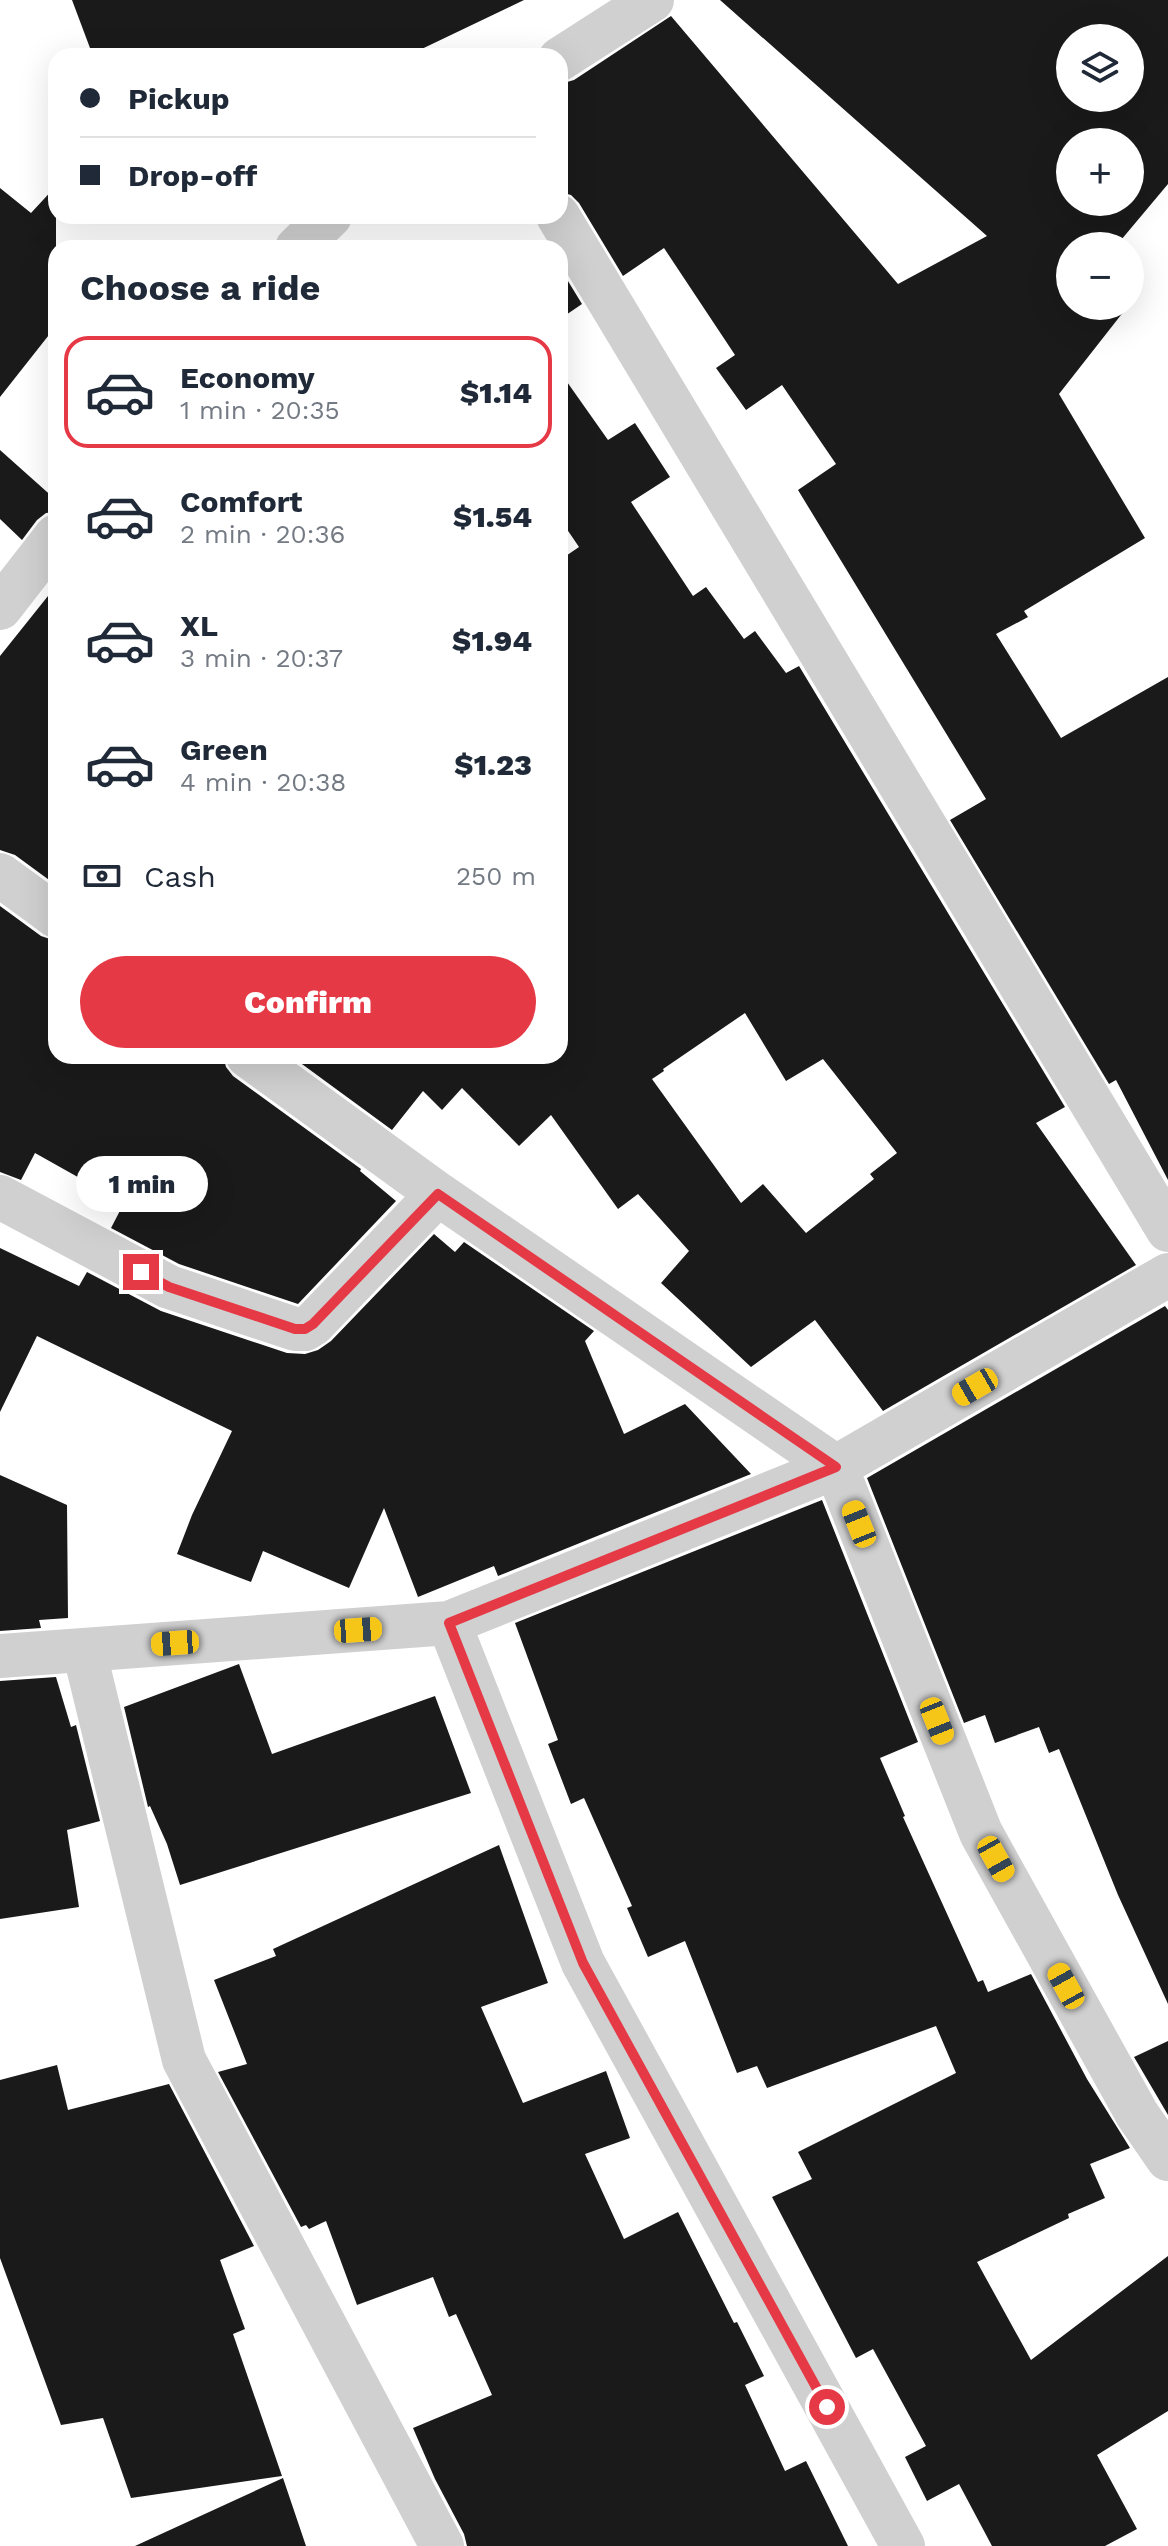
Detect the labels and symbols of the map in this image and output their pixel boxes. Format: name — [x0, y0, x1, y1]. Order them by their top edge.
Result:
callout: 1 min — [75, 1156, 207, 1212]
route end — [123, 1254, 159, 1290]
car — [948, 1365, 1002, 1409]
car — [839, 1497, 879, 1551]
car — [333, 1616, 383, 1644]
car — [150, 1629, 200, 1657]
car — [917, 1694, 957, 1748]
car — [974, 1832, 1018, 1886]
car — [1044, 1959, 1088, 2013]
route start — [809, 2389, 845, 2425]

